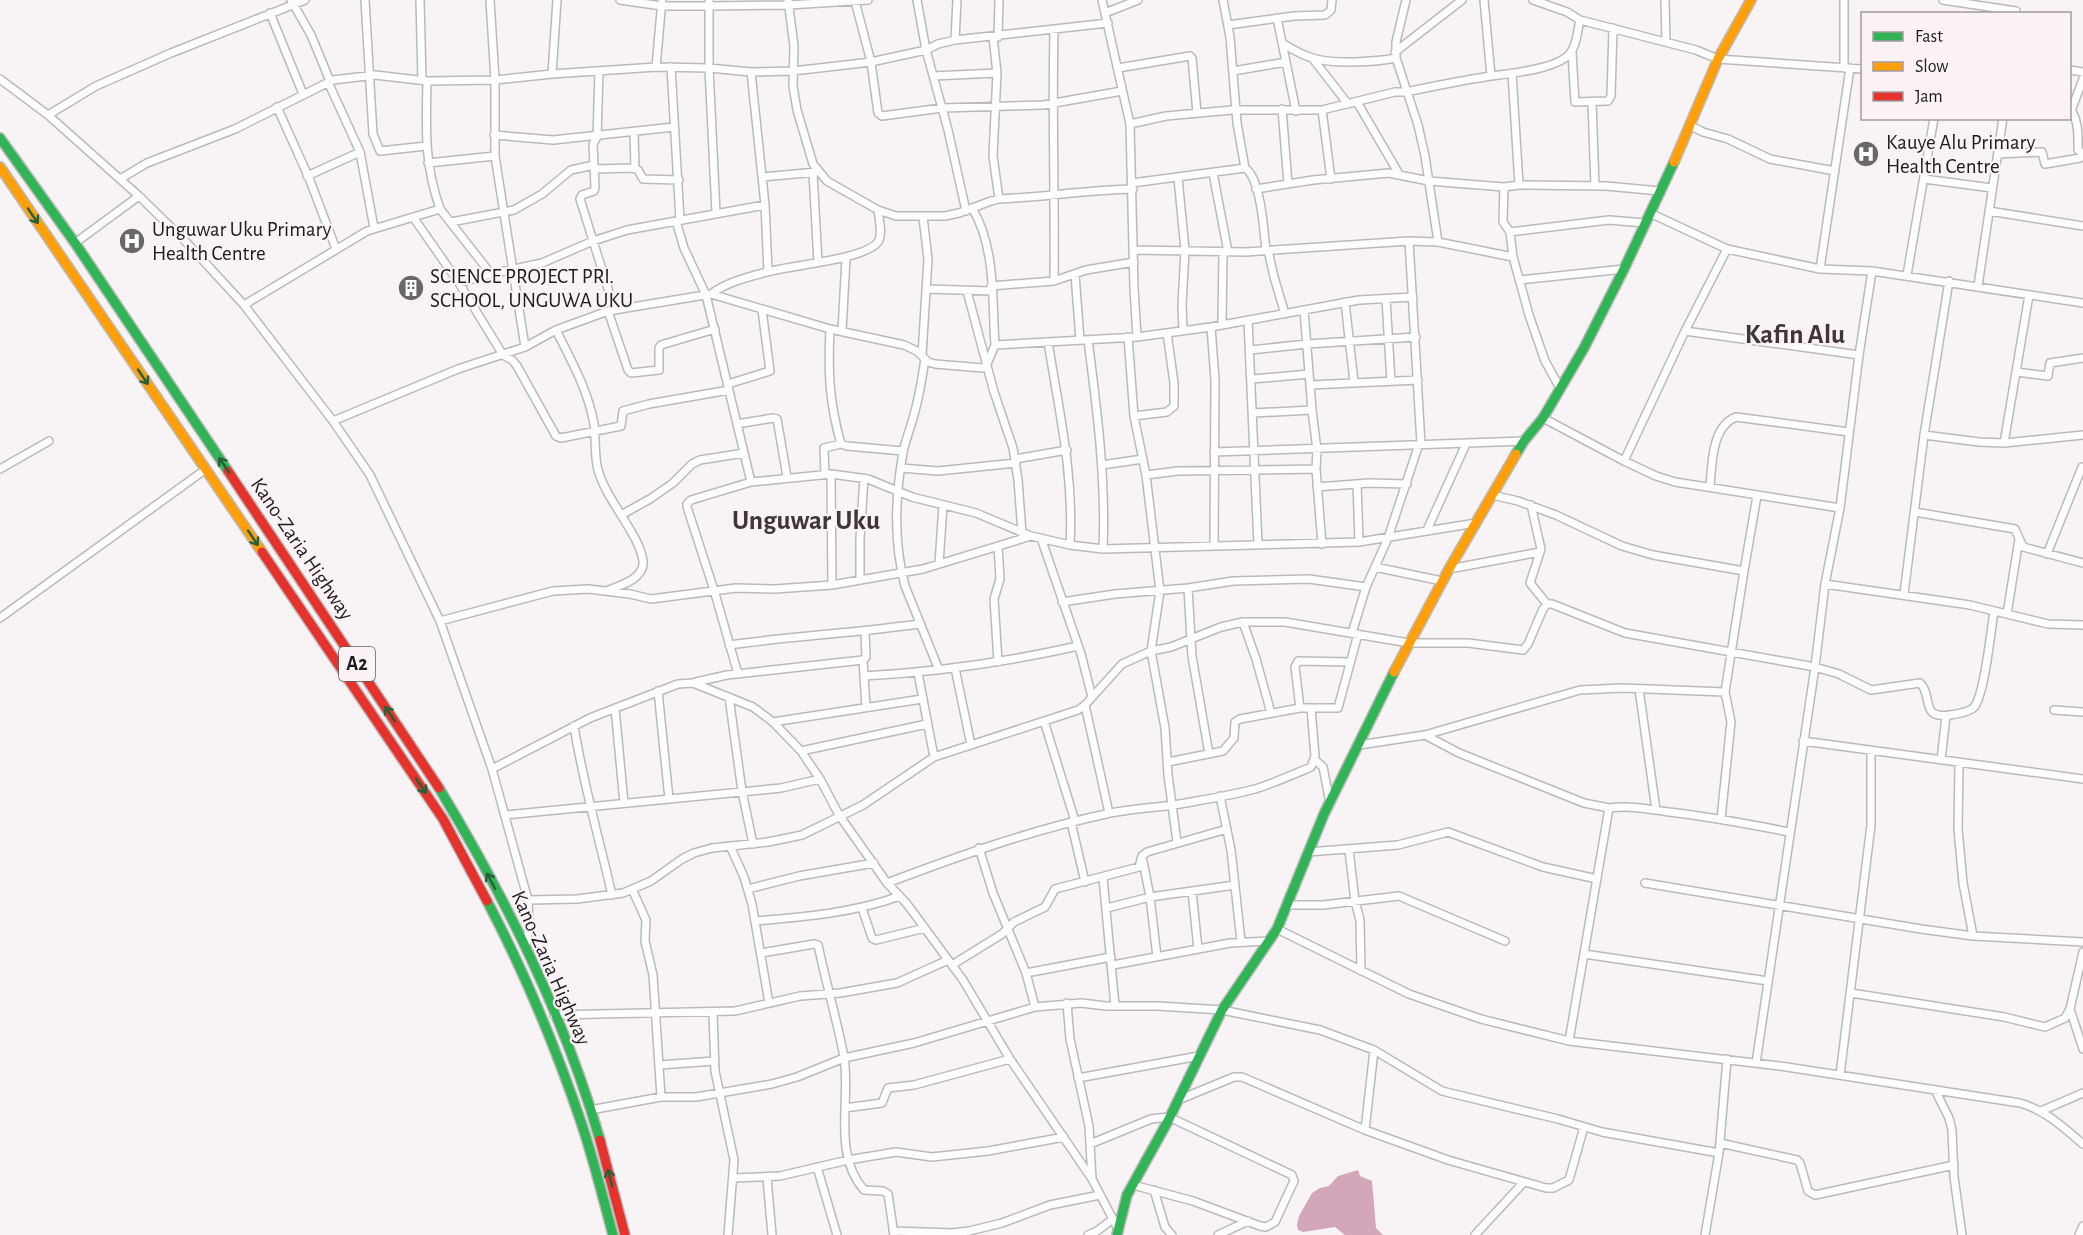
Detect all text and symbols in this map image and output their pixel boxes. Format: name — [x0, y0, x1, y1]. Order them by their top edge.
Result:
legend — [1861, 12, 2071, 120]
text: Fast — [1915, 28, 1943, 46]
text: Slow — [1915, 58, 1948, 76]
text: Jam — [1915, 88, 1943, 106]
place label: Kauye Alu Primary Health Centre — [1886, 132, 2036, 177]
hospital icon: Kauye Alu Primary Health Centre — [1851, 139, 1881, 169]
one-way arrow — [27, 207, 39, 223]
place label: Unguwar Uku Primary Health Centre — [152, 219, 331, 264]
hospital icon: Unguwar Uku Primary Health Centre — [117, 226, 147, 256]
place label: SCIENCE PROJECT PRI. SCHOOL, UNGUWA UKU — [430, 266, 633, 311]
building icon: SCIENCE PROJECT PRI. SCHOOL, UNGUWA UKU — [396, 273, 426, 303]
district label: Kafin Alu — [1745, 321, 1845, 348]
one-way arrow — [137, 368, 149, 385]
one-way arrow — [218, 457, 230, 474]
street label: Kano-Zaria Highway — [247, 474, 357, 624]
district label: Unguwar Uku — [732, 507, 880, 534]
one-way arrow — [247, 529, 259, 545]
road number: A2 — [339, 647, 375, 681]
one-way arrow — [384, 706, 397, 723]
one-way arrow — [415, 778, 427, 794]
one-way arrow — [485, 872, 497, 890]
street label: Kano-Zaria Highway — [508, 888, 594, 1048]
one-way arrow — [604, 1169, 616, 1188]

